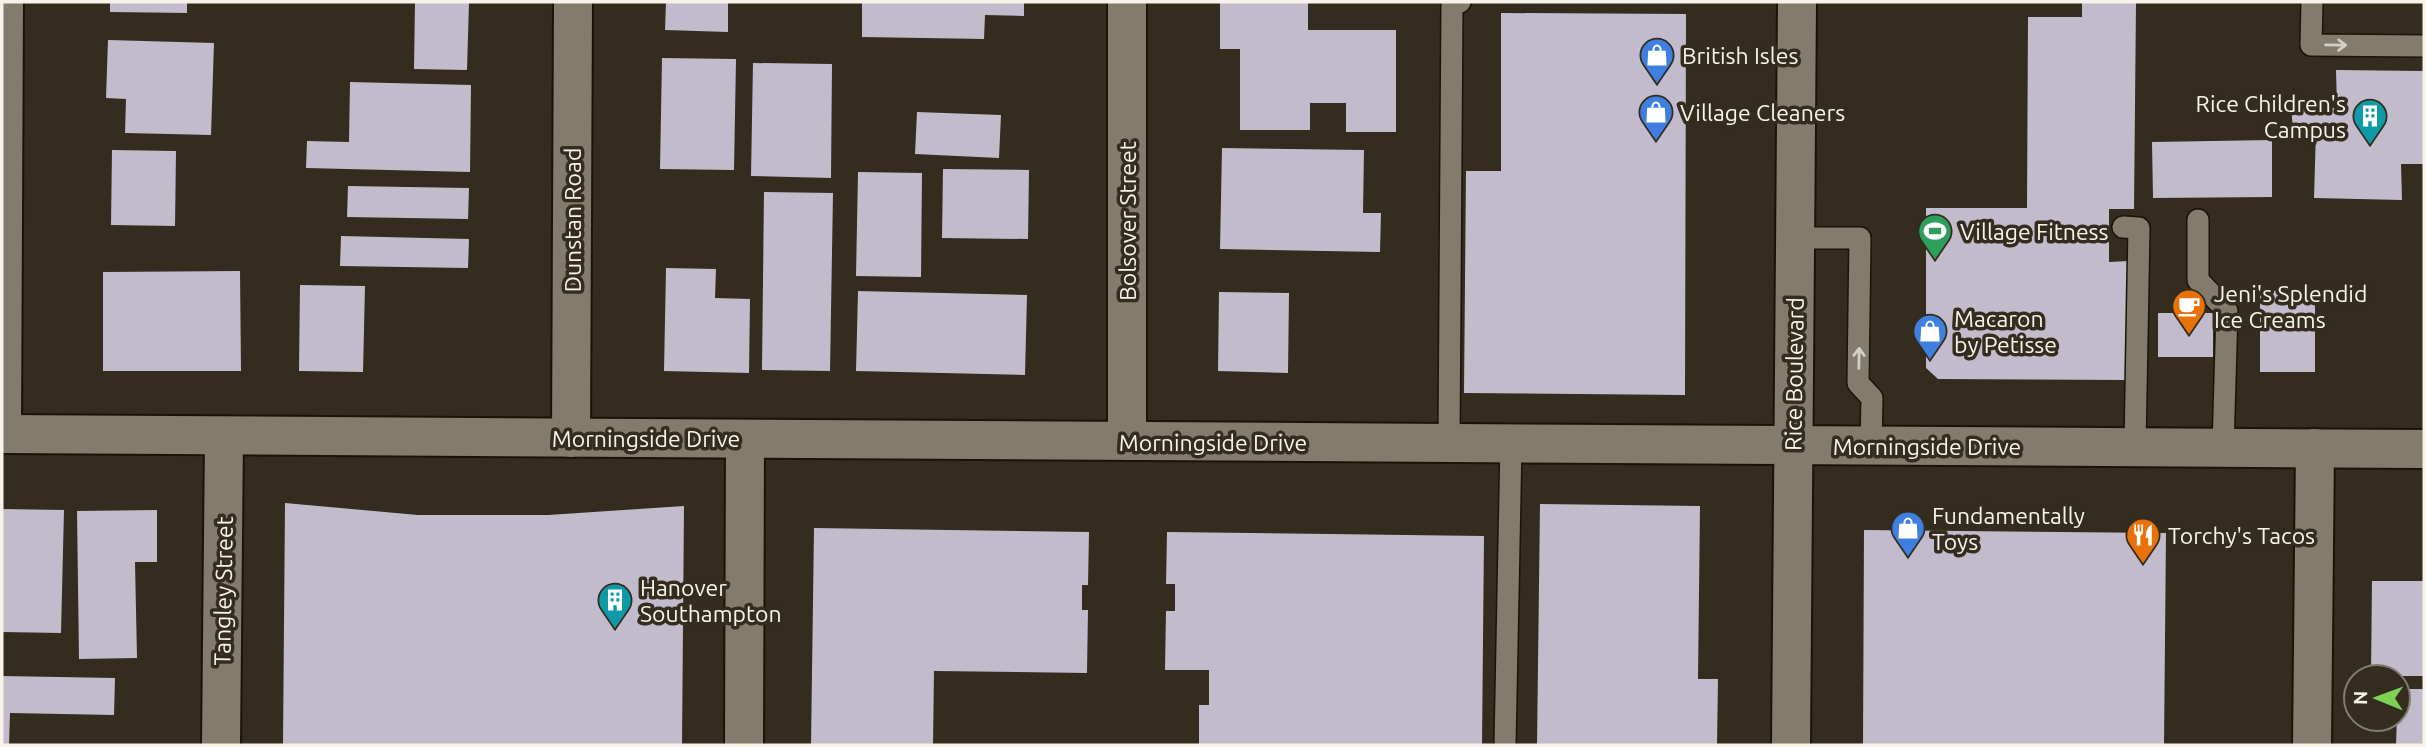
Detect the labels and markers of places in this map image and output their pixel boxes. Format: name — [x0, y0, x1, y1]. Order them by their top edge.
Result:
shop icon: British Isles — [1638, 36, 1676, 85]
place label: British Isles — [1682, 43, 1799, 68]
place label: Rice Children's Campus — [2196, 91, 2346, 142]
shop icon: Village Cleaners — [1637, 93, 1675, 142]
building icon: Rice Children's Campus — [2351, 97, 2389, 146]
place label: Village Cleaners — [1680, 100, 1845, 125]
sports icon: Village Fitness — [1916, 212, 1954, 261]
place label: Village Fitness — [1960, 219, 2109, 244]
place label: Jeni's Splendid Ice Creams — [2214, 281, 2367, 332]
cafe icon: Jeni's Splendid Ice Creams — [2170, 287, 2208, 336]
place label: Macaron by Petisse — [1954, 306, 2057, 357]
shop icon: Macaron by Petisse — [1911, 312, 1949, 361]
place label: Fundamentally Toys — [1932, 503, 2085, 554]
shop icon: Fundamentally Toys — [1889, 509, 1927, 558]
restaurant icon: Torchy's Tacos — [2124, 516, 2162, 565]
place label: Torchy's Tacos — [2168, 523, 2315, 548]
place label: Hanover Southampton — [640, 575, 782, 626]
building icon: Hanover Southampton — [596, 581, 634, 630]

